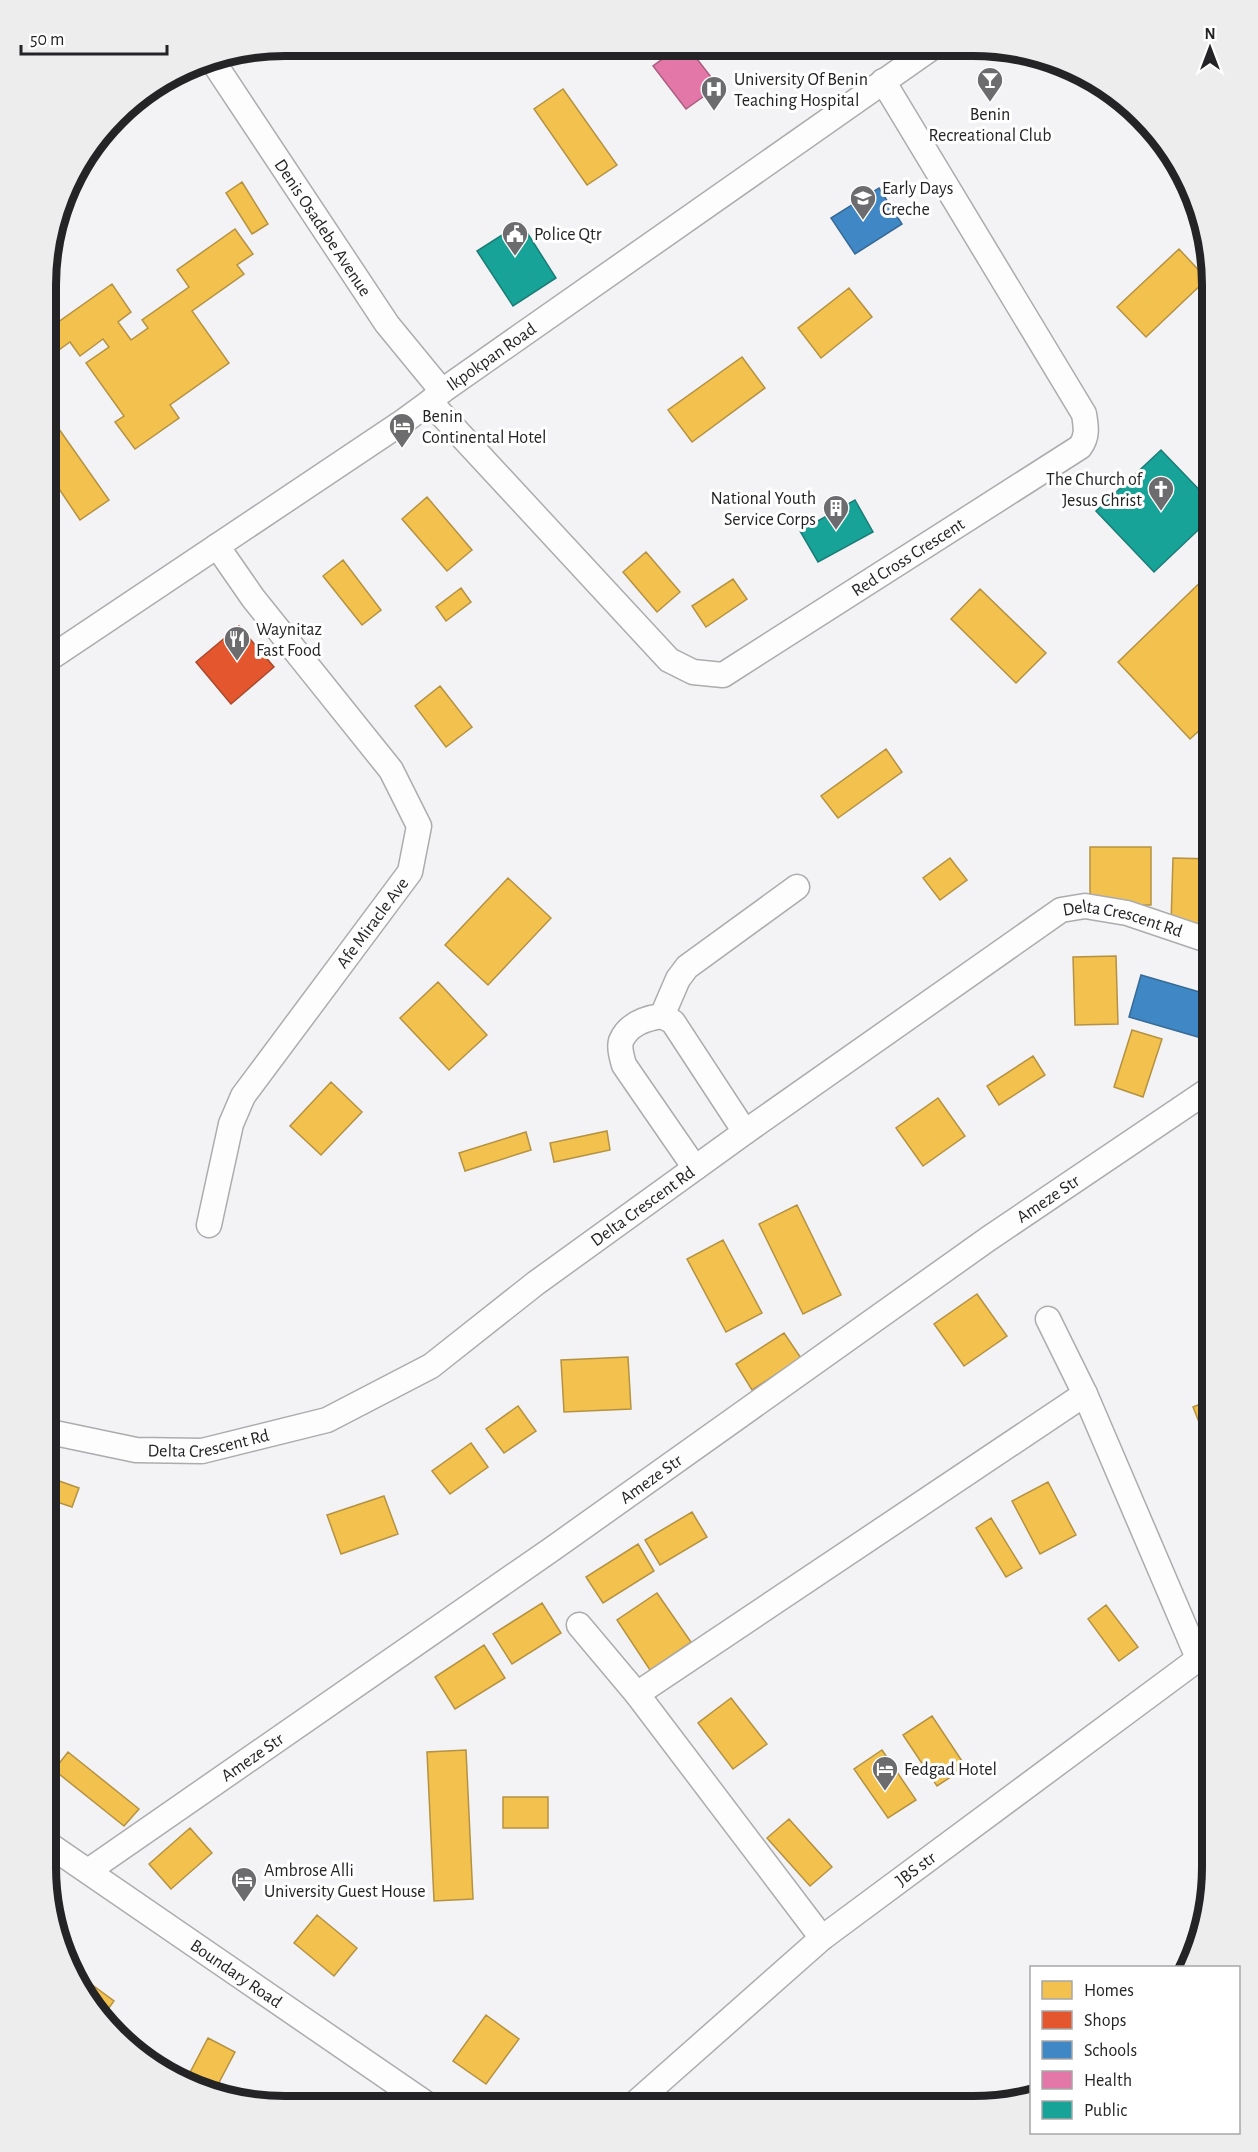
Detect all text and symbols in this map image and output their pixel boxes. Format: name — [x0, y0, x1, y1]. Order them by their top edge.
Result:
scale bar — [21, 18, 166, 56]
north arrow — [1180, 18, 1240, 78]
text: N — [1204, 26, 1216, 42]
text: 50 m — [30, 31, 64, 49]
bar icon: Benin Recreational Club — [975, 65, 1005, 103]
place label: University Of Benin Teaching Hospital — [734, 71, 868, 110]
hospital icon: University Of Benin Teaching Hospital — [699, 74, 729, 112]
place label: Benin Recreational Club — [929, 106, 1051, 145]
street label: Denis Osadebe Avenue — [270, 156, 374, 300]
place label: Early Days Creche — [882, 180, 953, 219]
school or university icon: Early Days Creche — [848, 183, 878, 221]
public building icon: Police Qtr — [500, 219, 530, 257]
place label: Police Qtr — [534, 226, 602, 244]
street label: Ikpokpan Road — [444, 320, 540, 395]
place label: Benin Continental Hotel — [422, 408, 546, 447]
hotel icon: Benin Continental Hotel — [387, 411, 417, 449]
place label: The Church of Jesus Christ — [1046, 471, 1144, 510]
church icon: The Church of Jesus Christ — [1146, 474, 1176, 512]
place label: National Youth Service Corps — [711, 490, 816, 529]
building icon: National Youth Service Corps — [821, 493, 851, 531]
street label: Red Cross Crescent — [849, 515, 968, 600]
place label: Waynitaz Fast Food — [256, 621, 322, 660]
restaurant icon: Waynitaz Fast Food — [222, 624, 252, 662]
street label: Afe Miracle Ave — [334, 875, 412, 972]
street label: Delta Crescent Rd — [1061, 898, 1184, 941]
street label: Delta Crescent Rd — [588, 1164, 698, 1250]
street label: Ameze Str — [1014, 1172, 1083, 1227]
street label: Delta Crescent Rd — [147, 1427, 271, 1461]
street label: Ameze Str — [617, 1451, 686, 1508]
street label: Ameze Str — [218, 1730, 288, 1786]
hotel icon: Fedgad Hotel — [870, 1754, 900, 1792]
place label: Fedgad Hotel — [904, 1761, 997, 1779]
street label: JBS str — [893, 1849, 940, 1890]
place label: Ambrose Alli University Guest House — [264, 1862, 426, 1901]
hotel icon: Ambrose Alli University Guest House — [229, 1865, 259, 1903]
street label: Boundary Road — [187, 1937, 285, 2012]
legend — [1030, 1966, 1240, 2134]
text: Homes — [1084, 1982, 1134, 2000]
text: Shops — [1084, 2012, 1126, 2030]
text: Schools — [1084, 2042, 1137, 2060]
text: Health — [1084, 2072, 1132, 2090]
text: Public — [1084, 2102, 1127, 2120]

